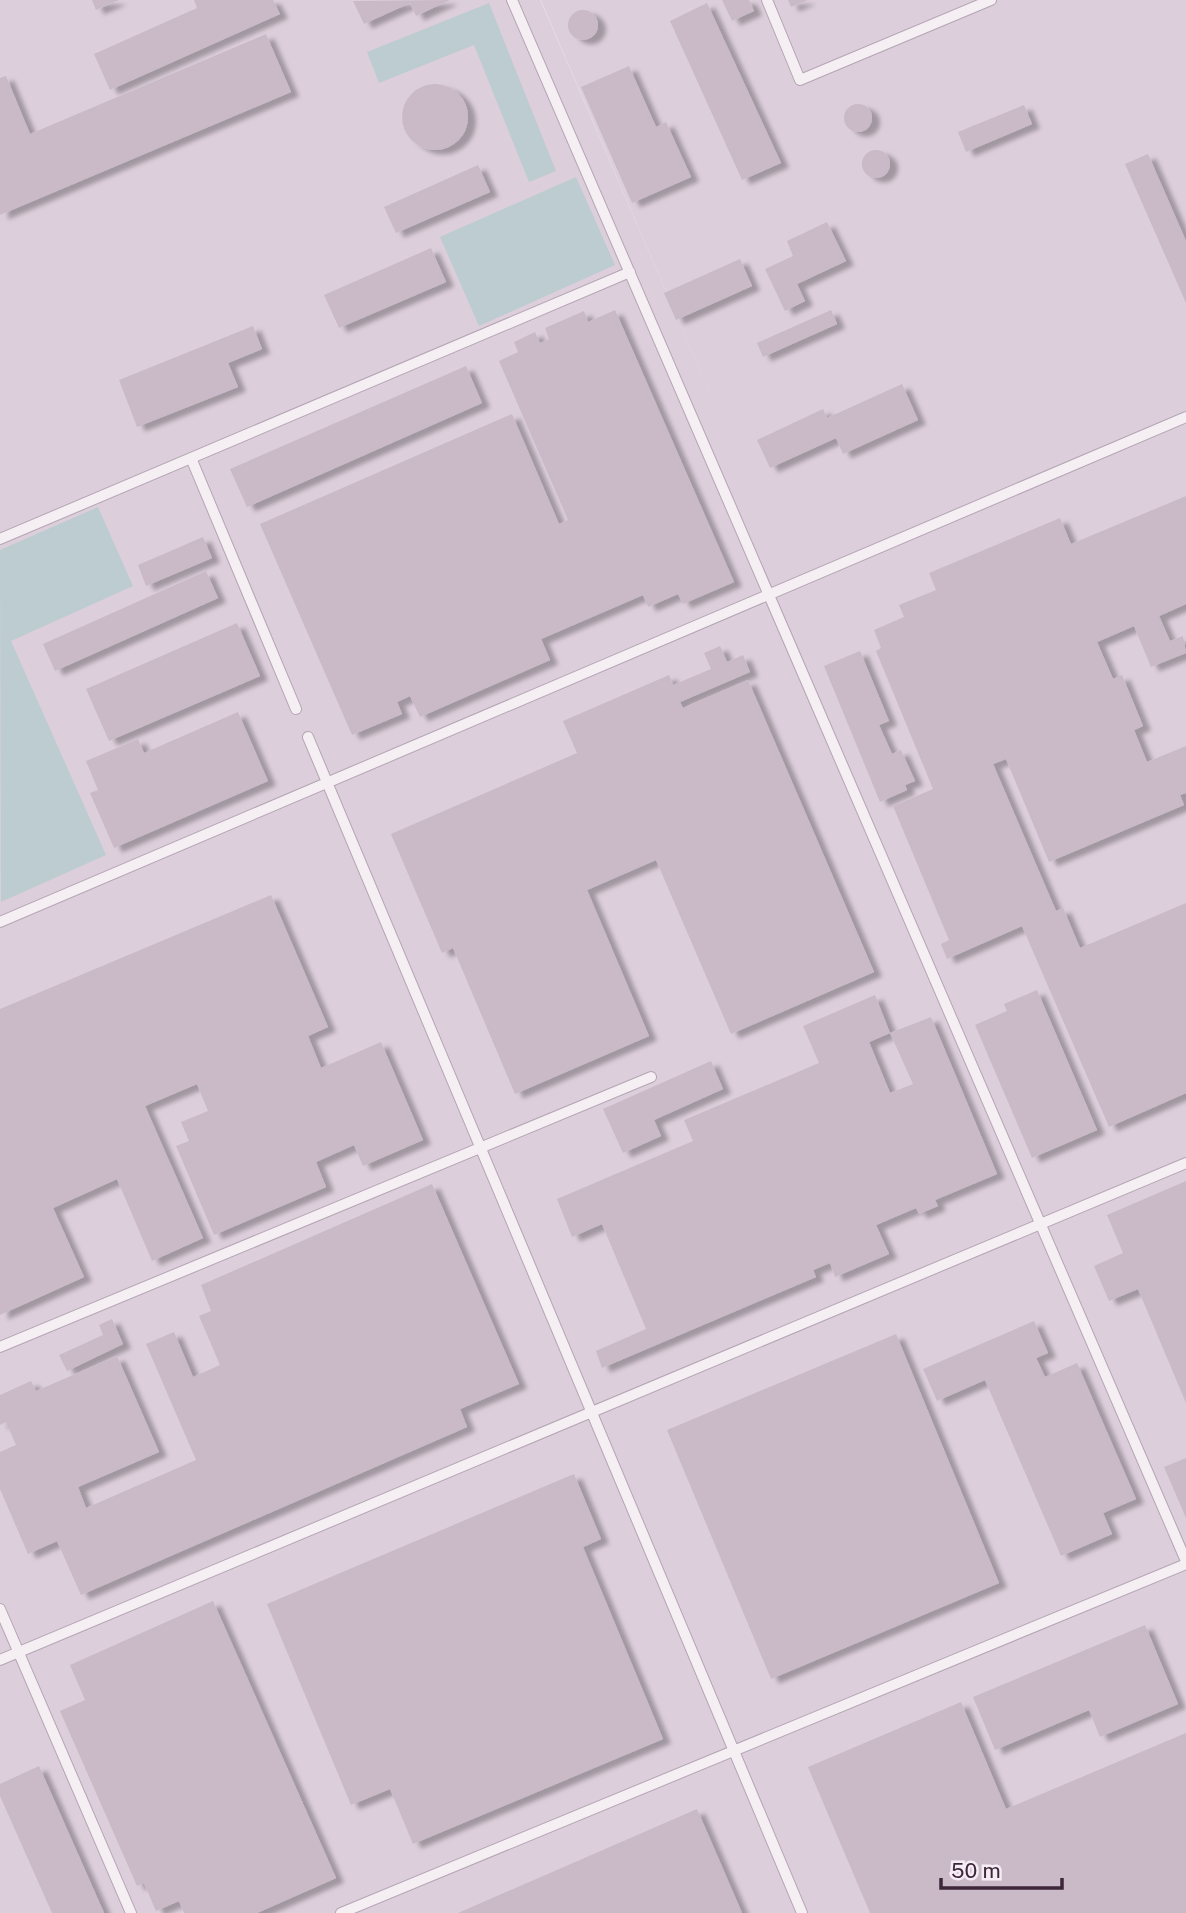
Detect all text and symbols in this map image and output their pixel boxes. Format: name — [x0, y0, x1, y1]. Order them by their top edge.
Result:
scale bar — [941, 1846, 1062, 1890]
text: 50 m — [951, 1858, 1001, 1883]

